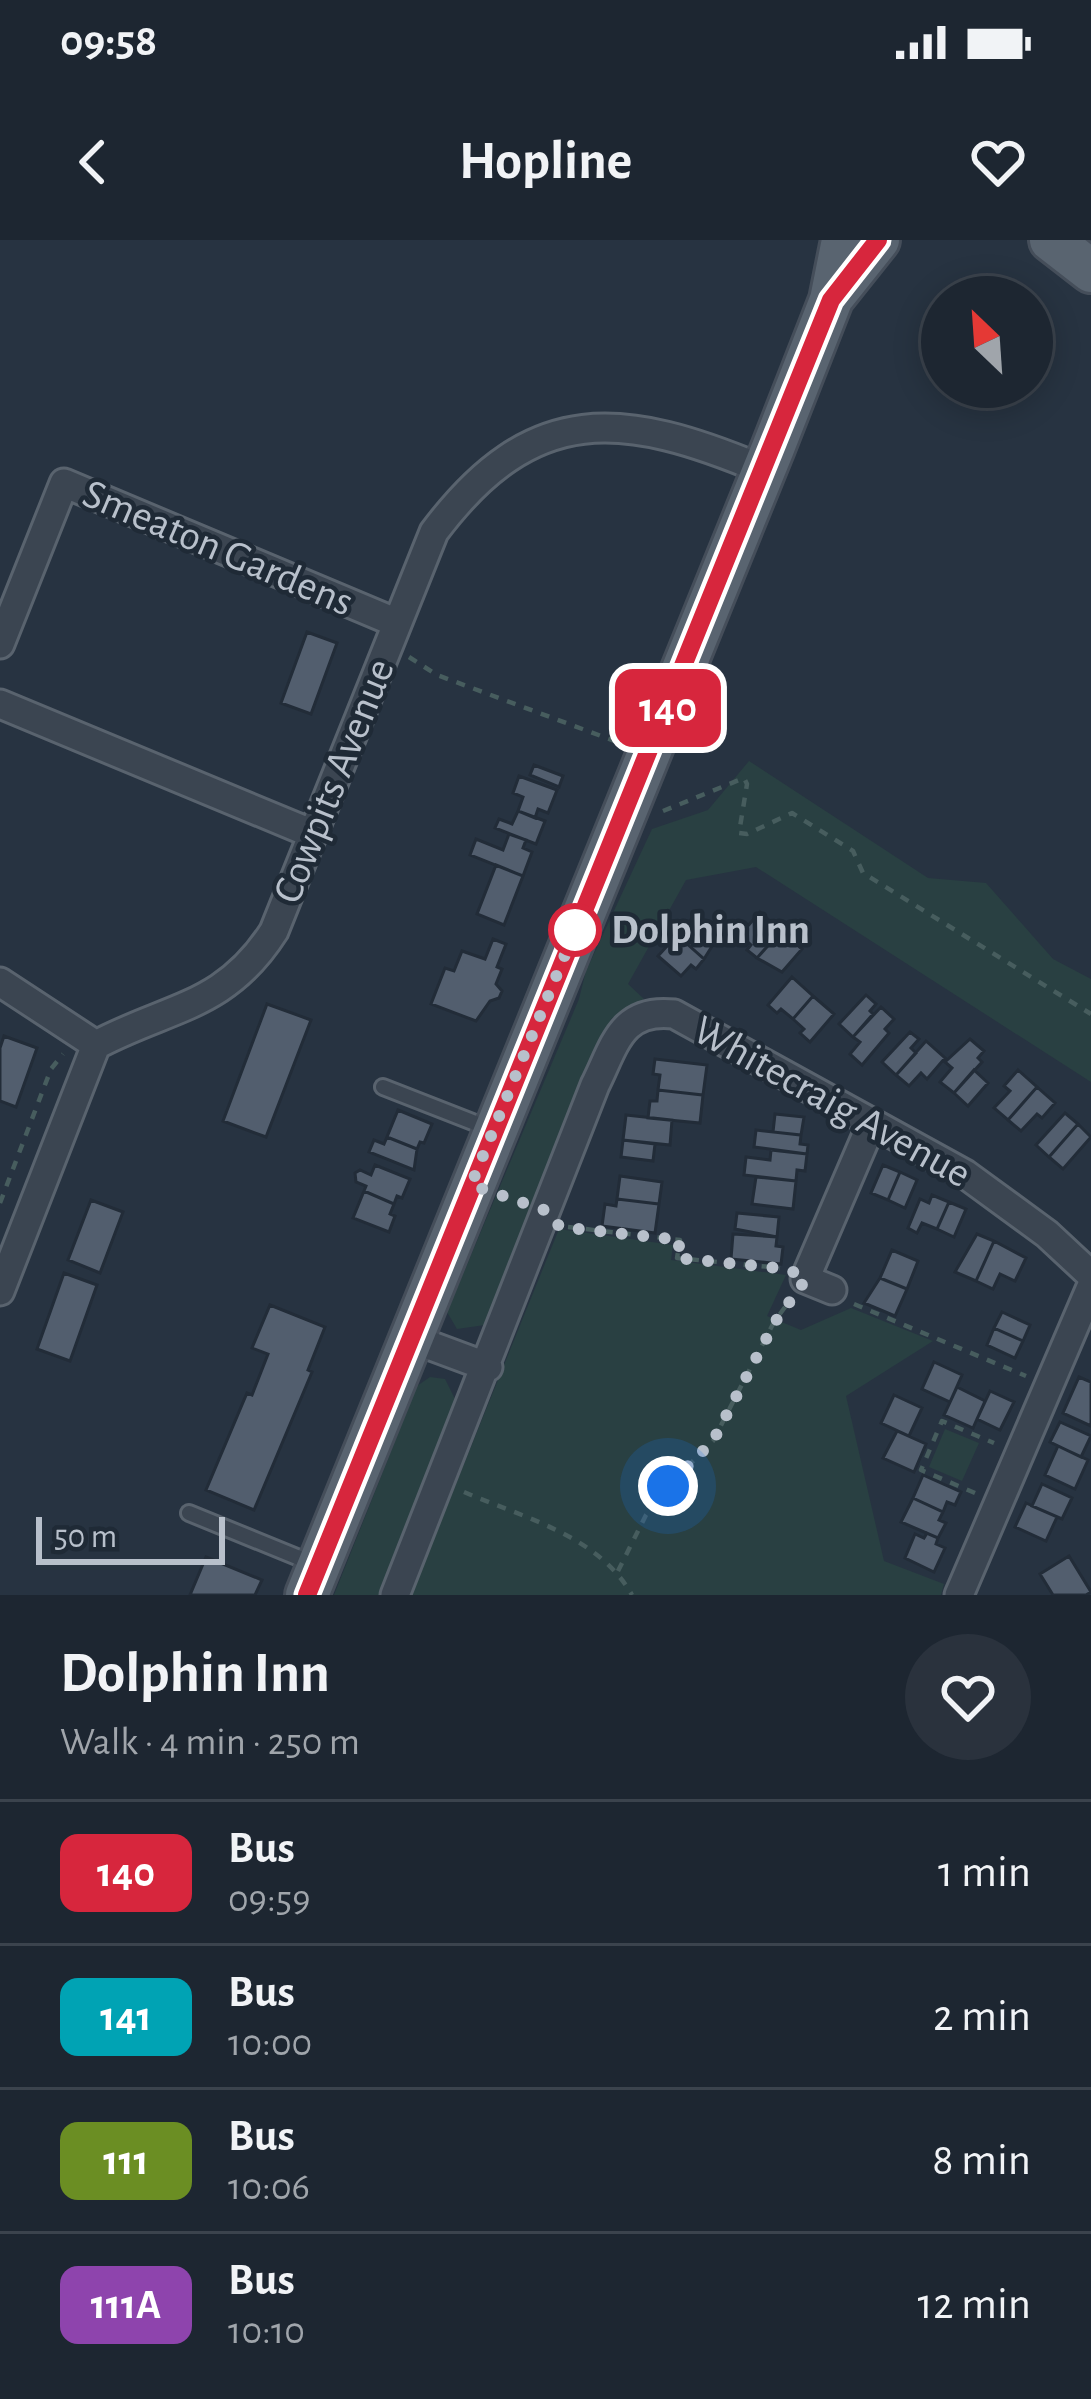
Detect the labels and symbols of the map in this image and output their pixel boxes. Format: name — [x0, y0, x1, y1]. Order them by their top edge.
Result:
north arrow — [921, 276, 1053, 408]
street label: Smeaton Gardens — [77, 472, 359, 624]
street label: Cowpits Avenue — [266, 653, 402, 909]
line badge: 140 — [599, 669, 737, 747]
marker: Dolphin Inn — [550, 905, 600, 955]
place label: Dolphin Inn — [611, 909, 810, 951]
street label: Whitecraig Avenue — [686, 1009, 978, 1195]
your location — [638, 1456, 698, 1516]
scale bar — [36, 1511, 225, 1564]

